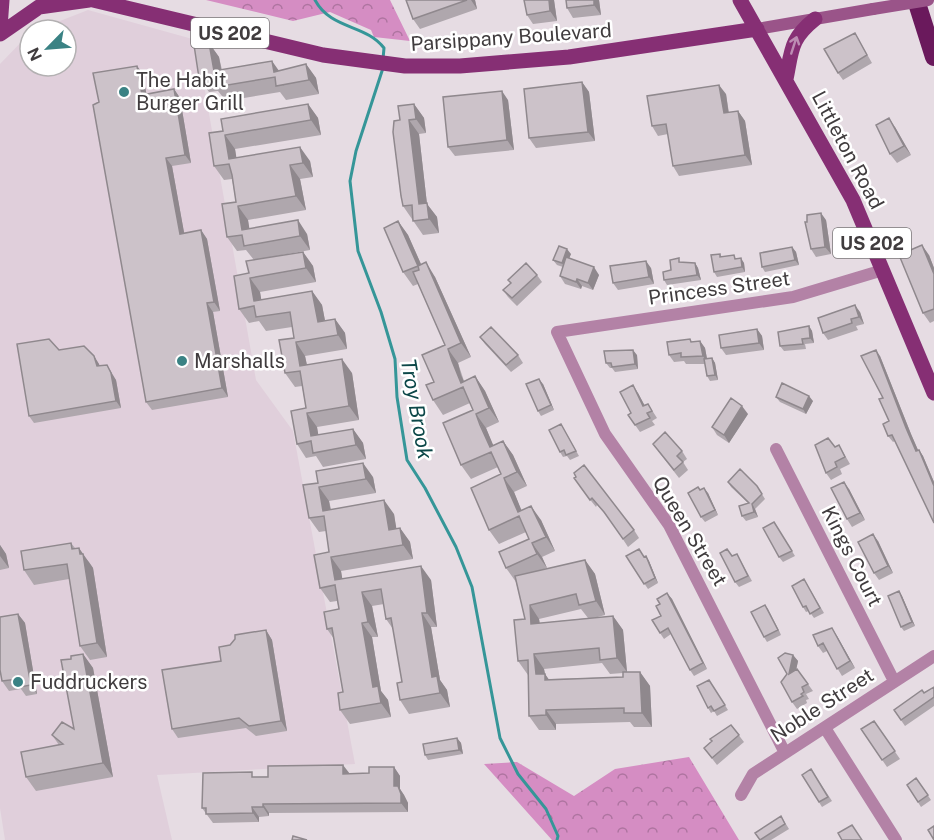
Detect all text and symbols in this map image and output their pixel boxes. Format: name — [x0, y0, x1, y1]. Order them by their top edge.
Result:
north arrow — [18, 18, 78, 78]
road number: US 202 — [191, 18, 269, 48]
street label: Parsippany Boulevard — [410, 18, 612, 56]
one-way arrow — [789, 36, 800, 55]
text: N — [24, 44, 46, 64]
place label: The Habit Burger Grill — [136, 68, 244, 115]
marker: The Habit Burger Grill — [117, 85, 131, 99]
street label: Littleton Road — [807, 87, 889, 213]
road number: US 202 — [833, 228, 911, 258]
street label: Princess Street — [647, 266, 791, 310]
place label: Marshalls — [194, 349, 285, 373]
marker: Marshalls — [175, 354, 189, 368]
water label: Troy Brook — [396, 357, 438, 462]
street label: Queen Street — [648, 472, 732, 590]
street label: Kings Court — [816, 502, 888, 610]
street label: Noble Street — [766, 663, 878, 747]
place label: Fuddruckers — [30, 670, 147, 694]
marker: Fuddruckers — [11, 675, 25, 689]

